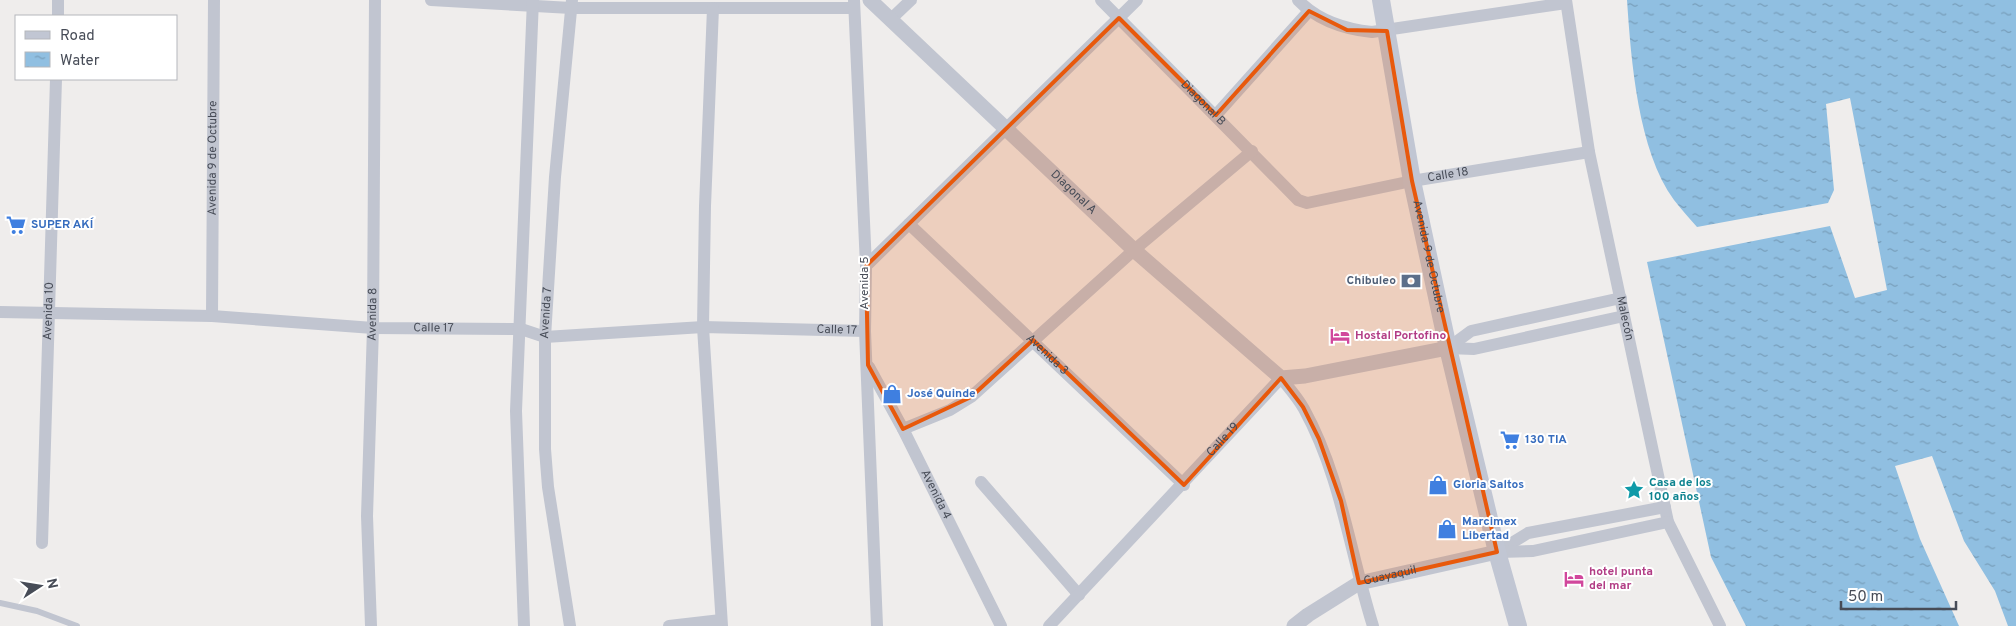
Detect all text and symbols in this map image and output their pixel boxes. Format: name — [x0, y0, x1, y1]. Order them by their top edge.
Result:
legend — [15, 15, 178, 80]
text: Road — [60, 27, 95, 46]
text: Water — [60, 52, 100, 71]
street label: Diagonal B — [1177, 77, 1229, 130]
street label: Avenida 9 de Octubre — [205, 100, 221, 216]
street label: Calle 18 — [1426, 164, 1470, 186]
street label: Diagonal A — [1047, 167, 1100, 218]
street label: Avenida 9 de Octubre — [1408, 199, 1448, 315]
supermarket icon: SUPER AKÍ — [5, 214, 27, 236]
place label: SUPER AKÍ — [31, 217, 95, 233]
street label: Avenida 5 — [857, 256, 873, 310]
bank icon: Chibuleo — [1400, 270, 1422, 292]
place label: Chibuleo — [1347, 273, 1396, 289]
street label: Avenida 10 — [40, 282, 58, 340]
street label: Avenida 8 — [365, 287, 381, 341]
street label: Avenida 7 — [537, 287, 556, 339]
street label: Malecón — [1612, 295, 1637, 342]
street label: Calle 17 — [413, 320, 454, 337]
street label: Calle 17 — [816, 322, 857, 339]
hotel icon: Hostal Portofino — [1329, 325, 1351, 347]
place label: Hostal Portofino — [1355, 328, 1446, 344]
street label: Avenida 3 — [1022, 331, 1072, 379]
shop icon: José Quinde — [881, 383, 903, 405]
place label: José Quinde — [907, 386, 976, 402]
street label: Calle 19 — [1203, 419, 1243, 460]
supermarket icon: 130 TIA — [1499, 429, 1521, 451]
place label: 130 TIA — [1525, 432, 1567, 448]
street label: Avenida 4 — [917, 467, 955, 522]
shop icon: Gloria Saltos — [1427, 474, 1449, 496]
place label: Casa de los 100 años — [1649, 475, 1712, 505]
place label: Gloria Saltos — [1453, 477, 1524, 493]
place icon: Casa de los 100 años — [1623, 479, 1645, 501]
place label: Marcimex Libertad — [1462, 514, 1517, 544]
shop icon: Marcimex Libertad — [1436, 518, 1458, 540]
north arrow — [15, 561, 65, 611]
street label: Guayaquil — [1362, 562, 1418, 590]
place label: hotel punta del mar — [1589, 564, 1653, 594]
hotel icon: hotel punta del mar — [1563, 568, 1585, 590]
text: N — [42, 577, 61, 590]
scale bar — [1841, 578, 1956, 610]
text: 50 m — [1848, 588, 1883, 607]

